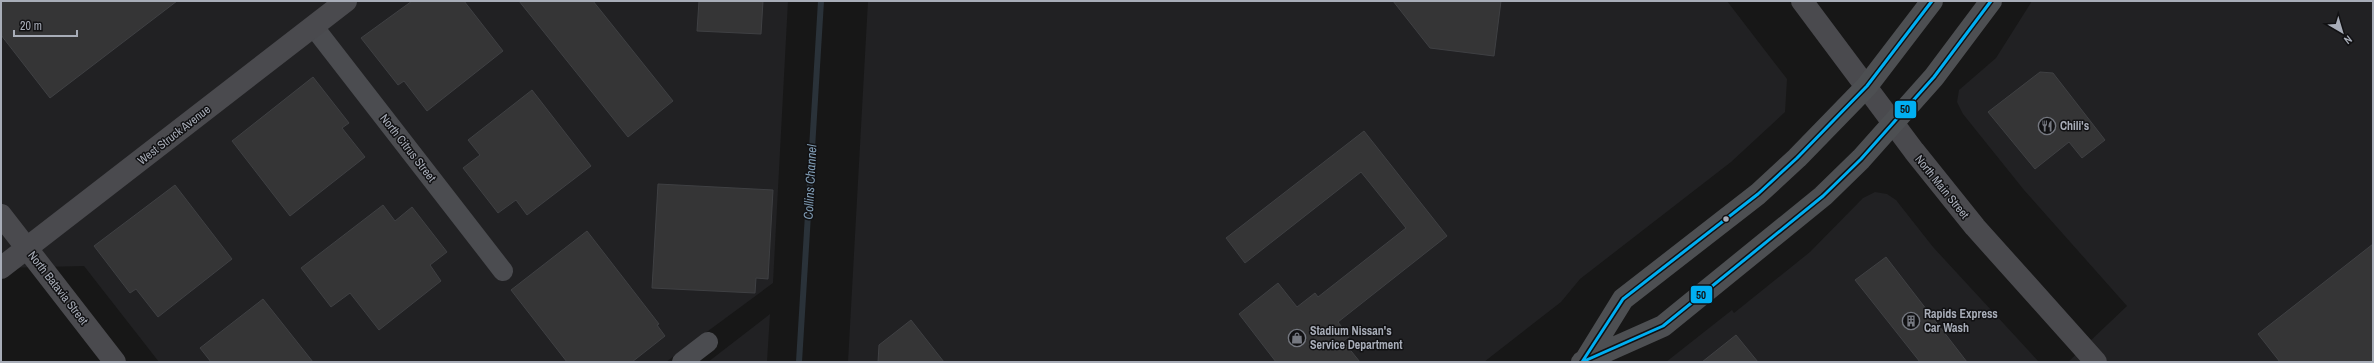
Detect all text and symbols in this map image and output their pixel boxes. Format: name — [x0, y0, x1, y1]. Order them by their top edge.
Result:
scale bar — [14, 12, 77, 38]
north arrow — [2322, 12, 2362, 52]
text: 20 m — [20, 18, 42, 34]
text: N — [2341, 32, 2355, 47]
line badge: 50 — [1894, 100, 1917, 119]
street label: West Struck Avenue — [134, 102, 214, 168]
text: 50 — [1900, 102, 1910, 116]
street label: North Citrus Street — [376, 111, 440, 185]
restaurant icon: Chili's — [2037, 116, 2057, 136]
place label: Chili's — [2060, 118, 2090, 134]
water label: Collins Channel — [800, 143, 820, 220]
street label: North Main Street — [1911, 152, 1973, 222]
unlabelled marker — [1721, 214, 1731, 224]
street label: North Batavia Street — [24, 248, 92, 328]
line badge: 50 — [1690, 285, 1713, 304]
text: 50 — [1696, 288, 1706, 302]
place label: Rapids Express Car Wash — [1924, 306, 1998, 336]
building icon: Rapids Express Car Wash — [1901, 311, 1921, 331]
place label: Stadium Nissan's Service Department — [1310, 323, 1403, 353]
shop icon: Stadium Nissan's Service Department — [1287, 328, 1307, 348]

